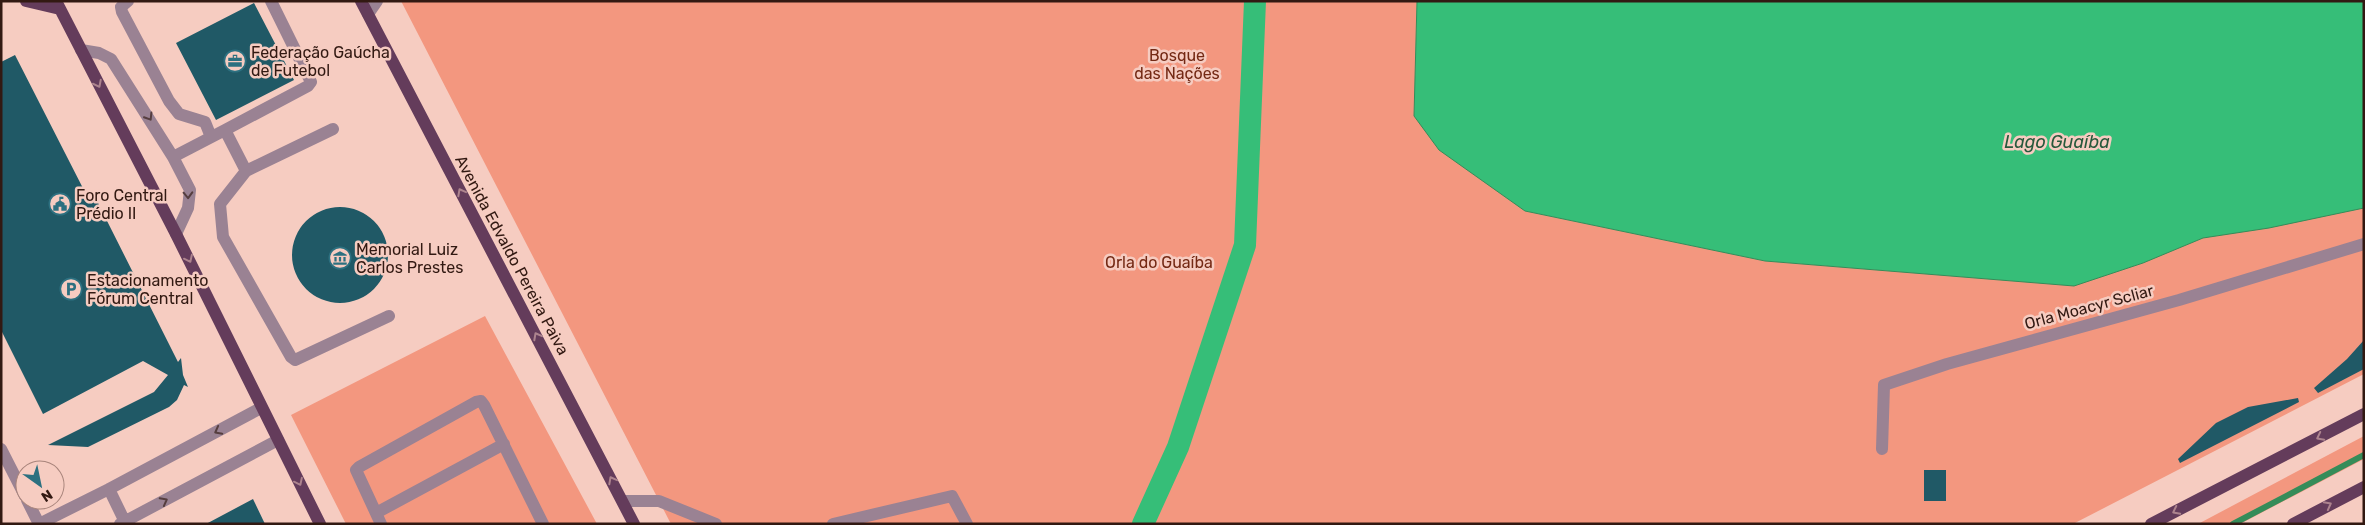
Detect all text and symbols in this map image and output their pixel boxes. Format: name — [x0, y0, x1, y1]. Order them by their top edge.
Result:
place label: Federação Gaúcha de Futebol — [251, 43, 390, 80]
park label: Bosque das Nações — [1134, 46, 1220, 83]
office icon: Federação Gaúcha de Futebol — [223, 49, 247, 73]
one-way arrow — [92, 78, 102, 87]
one-way arrow — [142, 112, 152, 121]
water label: Lago Guaíba — [2004, 131, 2110, 153]
street label: Avenida Edvaldo Pereira Paiva — [451, 152, 573, 358]
place label: Foro Central Prédio II — [76, 186, 168, 223]
one-way arrow — [457, 189, 467, 198]
one-way arrow — [183, 191, 193, 199]
public building icon: Foro Central Prédio II — [48, 192, 72, 216]
place label: Memorial Luiz Carlos Prestes — [356, 240, 463, 277]
museum icon: Memorial Luiz Carlos Prestes — [328, 246, 352, 270]
park label: Orla do Guaíba — [1105, 253, 1213, 272]
one-way arrow — [182, 254, 193, 263]
place label: Estacionamento Fórum Central — [87, 271, 209, 308]
parking icon: Estacionamento Fórum Central — [59, 277, 83, 301]
street label: Orla Moacyr Scliar — [2022, 281, 2156, 333]
one-way arrow — [533, 333, 543, 342]
one-way arrow — [214, 425, 223, 435]
one-way arrow — [2317, 431, 2326, 441]
north arrow — [15, 460, 65, 510]
one-way arrow — [293, 477, 303, 486]
one-way arrow — [608, 477, 618, 486]
text: N — [38, 486, 56, 505]
one-way arrow — [158, 497, 167, 507]
one-way arrow — [2323, 501, 2332, 511]
one-way arrow — [2172, 505, 2181, 515]

